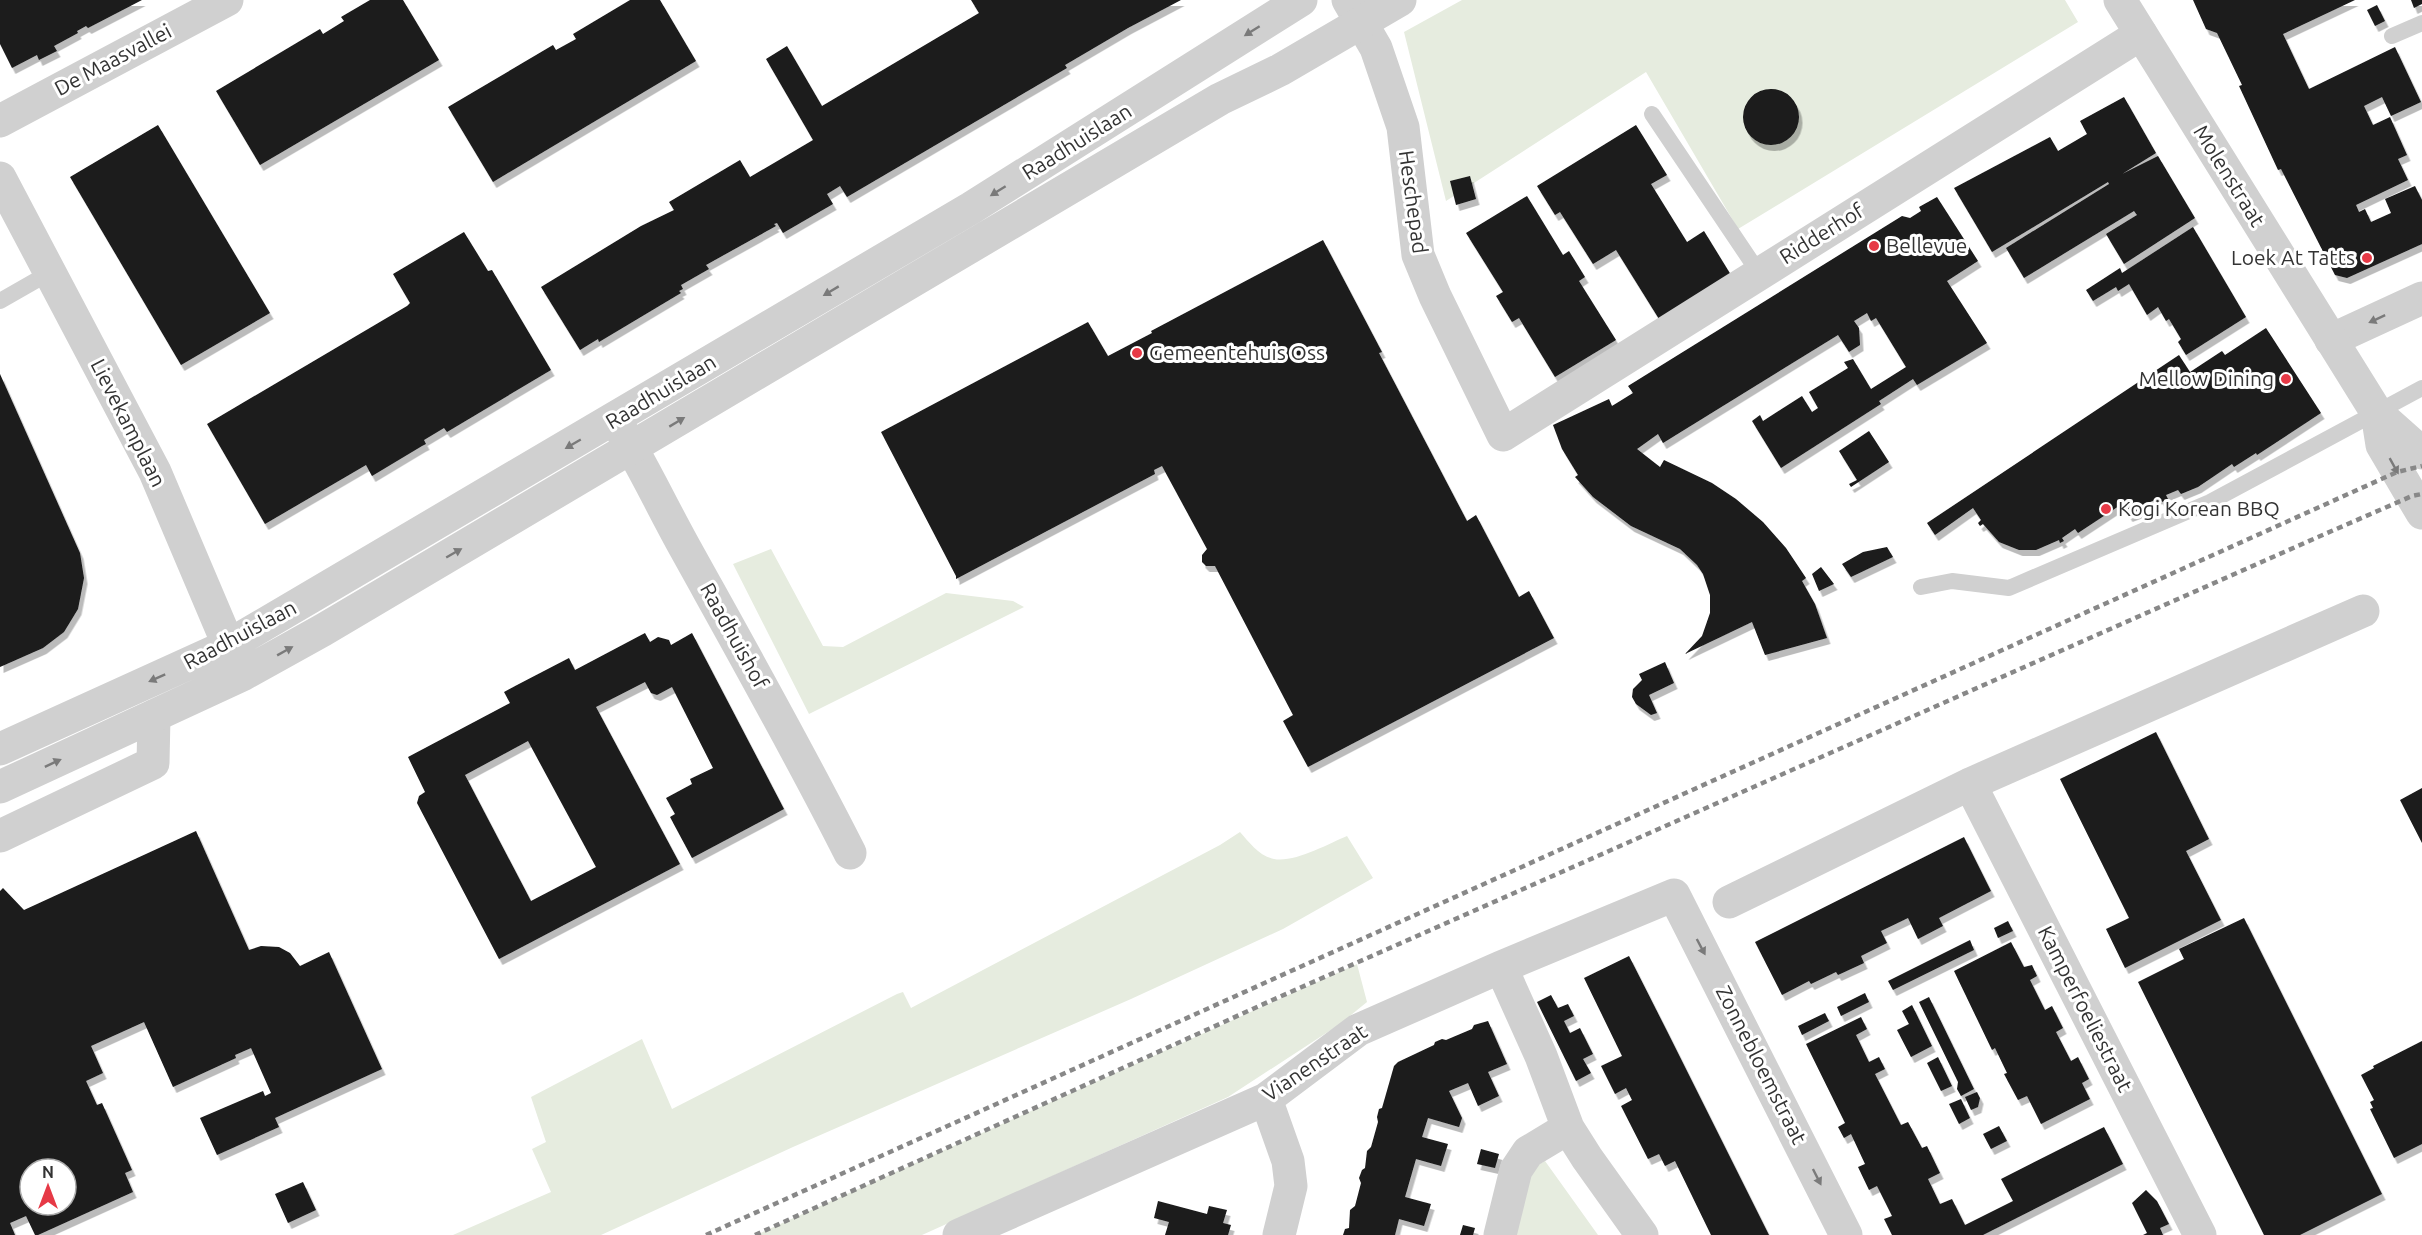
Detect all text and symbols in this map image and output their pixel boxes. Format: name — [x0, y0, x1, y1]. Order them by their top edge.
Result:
street label: De Maasvallei — [50, 18, 175, 100]
one-way arrow — [1244, 26, 1260, 37]
street label: Raadhuislaan — [1017, 98, 1136, 184]
street label: Molenstraat — [2189, 120, 2270, 230]
street label: Heschepad — [1395, 149, 1433, 255]
one-way arrow — [990, 186, 1006, 197]
street label: Ridderhof — [1775, 197, 1869, 268]
place label: Bellevue — [1886, 233, 1967, 257]
marker: Bellevue — [1867, 239, 1881, 253]
place label: Loek At Tatts — [2231, 245, 2355, 269]
marker: Loek At Tatts — [2360, 251, 2374, 265]
one-way arrow — [823, 286, 839, 297]
one-way arrow — [2368, 315, 2385, 324]
place label: Gemeentehuis Oss — [1149, 340, 1325, 364]
marker: Gemeentehuis Oss — [1130, 346, 1144, 360]
street label: Raadhuislaan — [601, 349, 720, 433]
street label: Lievekamplaan — [86, 355, 171, 490]
place label: Mellow Dining — [2139, 366, 2274, 390]
marker: Mellow Dining — [2279, 372, 2293, 386]
one-way arrow — [669, 417, 685, 428]
one-way arrow — [565, 439, 581, 450]
one-way arrow — [2389, 457, 2399, 474]
place label: Kogi Korean BBQ — [2118, 496, 2280, 520]
marker: Kogi Korean BBQ — [2099, 502, 2113, 516]
one-way arrow — [446, 548, 463, 558]
street label: Raadhuishof — [696, 578, 774, 694]
street label: Raadhuislaan — [179, 594, 300, 674]
one-way arrow — [277, 646, 294, 656]
one-way arrow — [147, 673, 165, 683]
one-way arrow — [45, 758, 62, 767]
street label: Kamperfoeliestraat — [2034, 922, 2138, 1095]
one-way arrow — [1696, 939, 1706, 956]
street label: Zonnebloemstraat — [1712, 981, 1812, 1148]
street label: Vianenstraat — [1258, 1018, 1371, 1106]
north arrow — [18, 1157, 78, 1217]
text: N — [42, 1163, 54, 1181]
one-way arrow — [1813, 1169, 1822, 1186]

